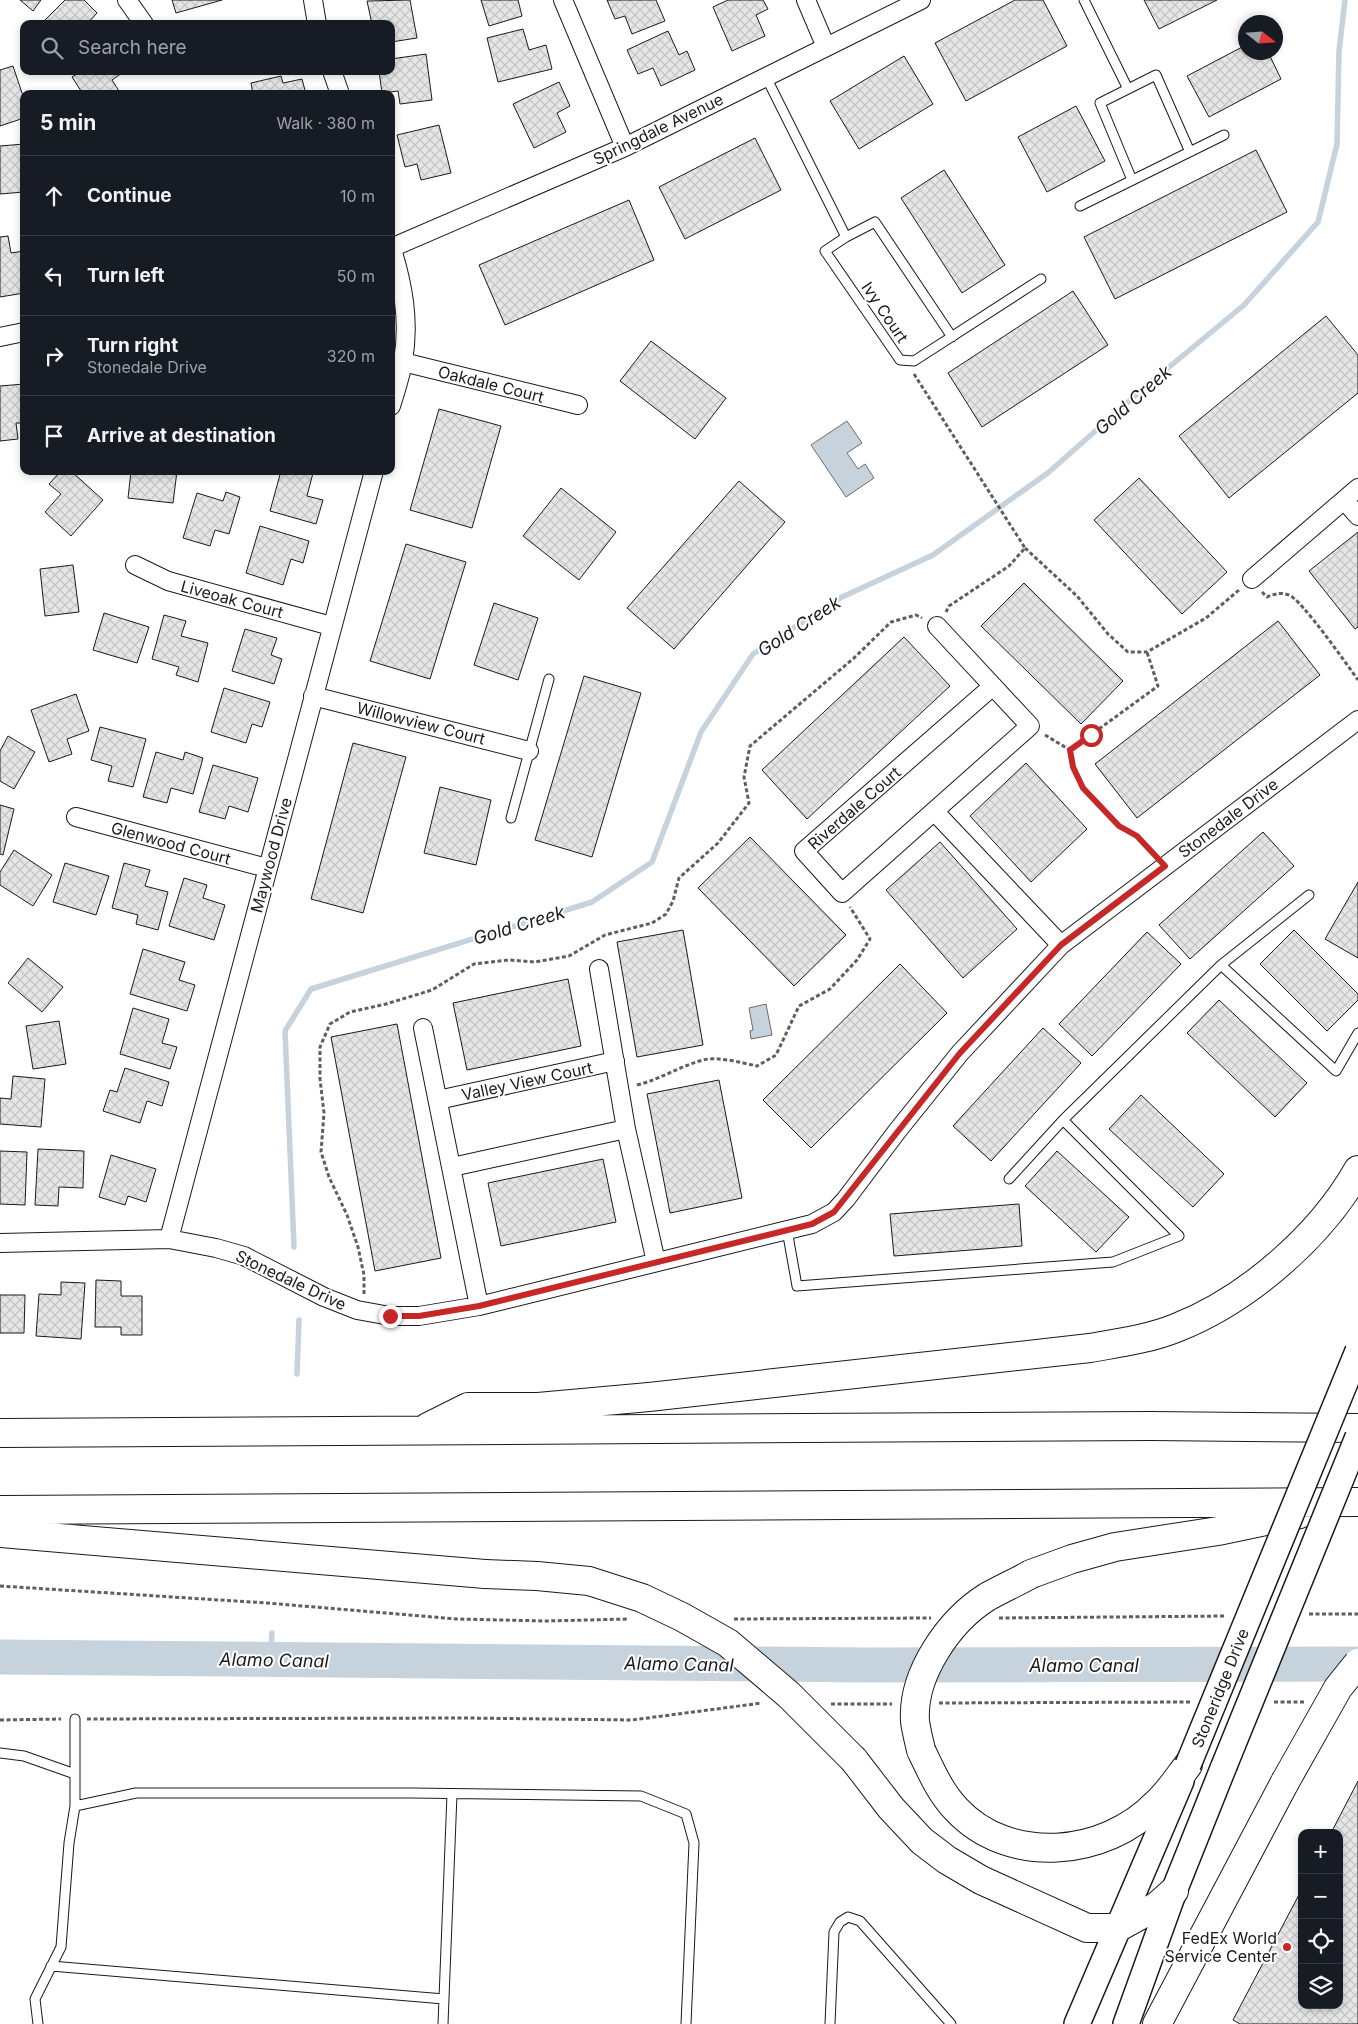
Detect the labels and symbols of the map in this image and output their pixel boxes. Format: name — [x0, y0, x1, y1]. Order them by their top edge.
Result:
north arrow — [1238, 15, 1283, 60]
street label: Springdale Avenue — [590, 89, 726, 169]
street label: Ivy Court — [857, 278, 913, 346]
water label: Gold Creek — [1090, 360, 1177, 439]
street label: Oakdale Court — [436, 361, 546, 407]
street label: Liveoak Court — [179, 576, 285, 622]
water label: Gold Creek — [753, 591, 845, 661]
street label: Willowview Court — [355, 697, 487, 749]
route start — [1080, 724, 1103, 747]
street label: Riverdale Court — [803, 762, 905, 854]
street label: Stonedale Drive — [1174, 774, 1282, 862]
street label: Maywood Drive — [246, 795, 296, 915]
street label: Glenwood Court — [109, 817, 233, 869]
water label: Gold Creek — [471, 901, 569, 949]
street label: Valley View Court — [460, 1057, 594, 1105]
street label: Stonedale Drive — [232, 1246, 350, 1314]
route end — [379, 1305, 402, 1328]
street label: Stoneridge Drive — [1187, 1625, 1253, 1751]
water label: Alamo Canal — [218, 1649, 330, 1671]
water label: Alamo Canal — [623, 1653, 735, 1675]
water label: Alamo Canal — [1028, 1655, 1139, 1676]
place label: FedEx World Service Center — [1164, 1928, 1277, 1966]
marker: FedEx World Service Center — [1281, 1941, 1293, 1953]

